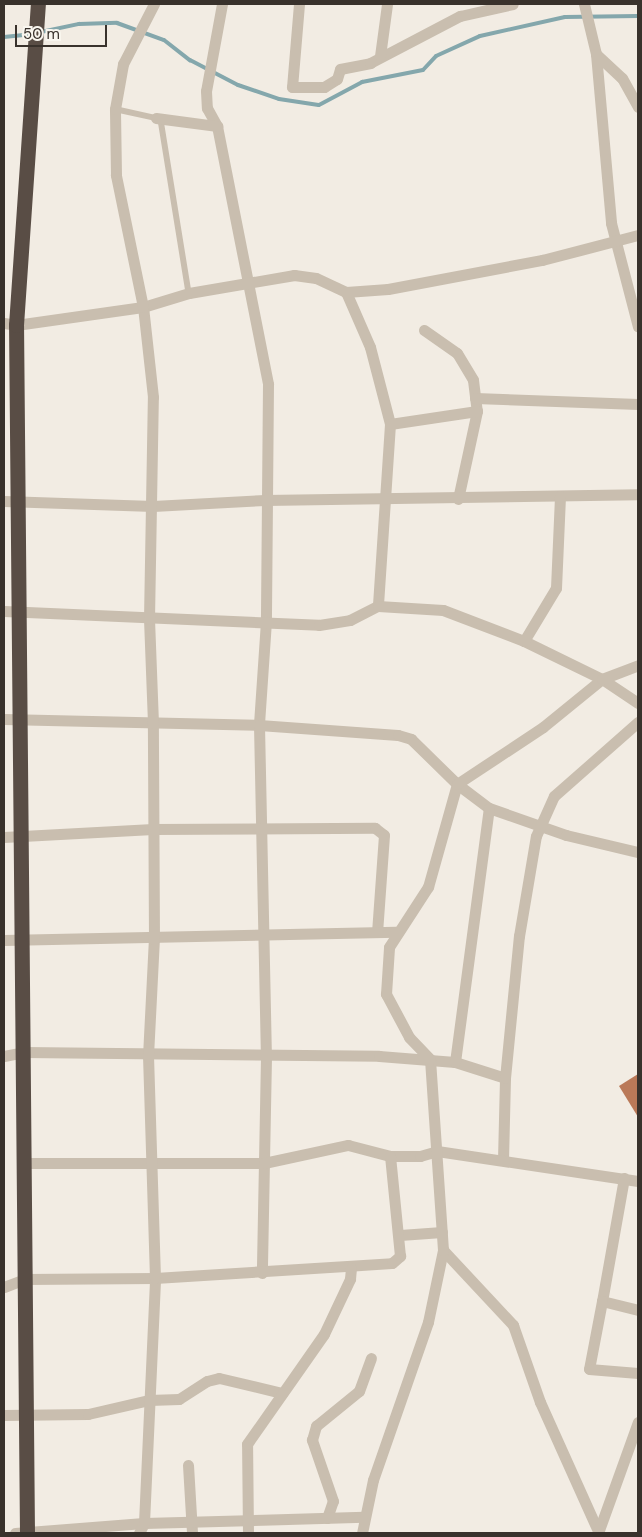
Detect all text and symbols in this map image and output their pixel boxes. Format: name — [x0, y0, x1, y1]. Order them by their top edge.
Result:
scale bar — [18, 15, 110, 47]
text: 50 m — [23, 24, 60, 44]

